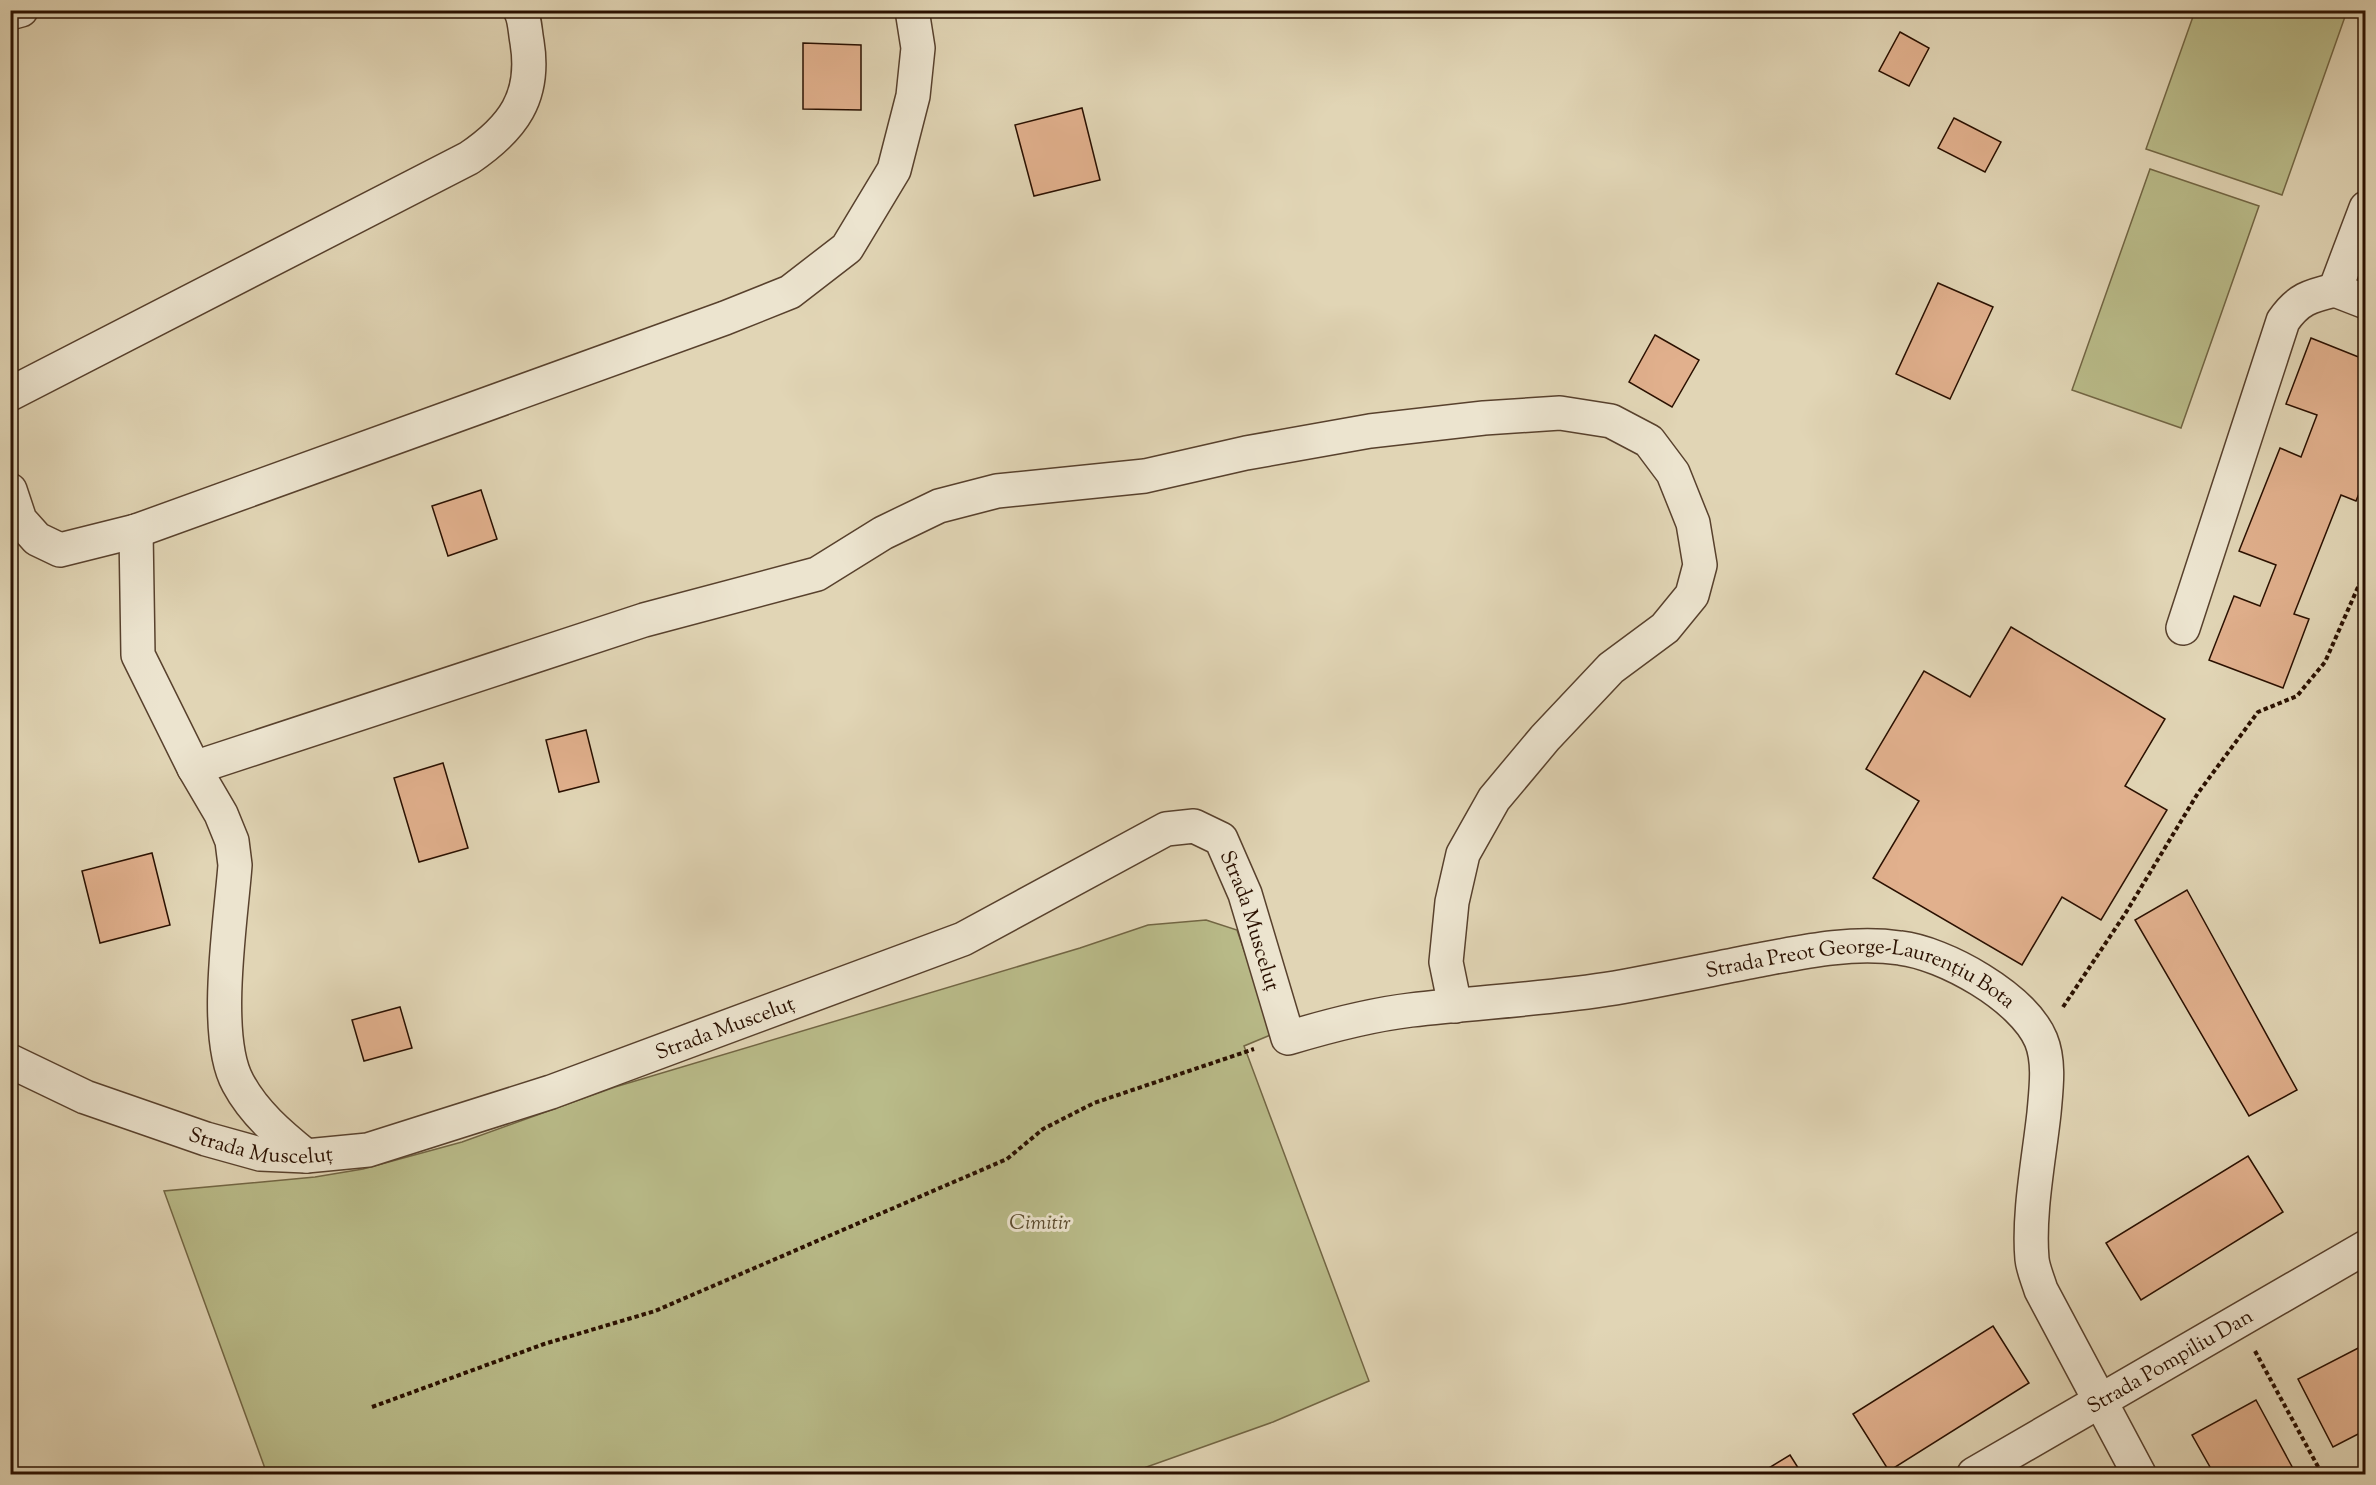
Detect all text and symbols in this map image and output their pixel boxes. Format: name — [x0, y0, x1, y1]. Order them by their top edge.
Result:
street label: Strada Musceluț — [1211, 846, 1286, 995]
street label: Strada Preot George-Laurențiu Bota — [1703, 933, 2021, 1017]
street label: Strada Musceluț — [652, 990, 799, 1069]
street label: Strada Musceluț — [184, 1121, 334, 1173]
park label: Cimitir — [1009, 1209, 1071, 1239]
street label: Strada Pompiliu Dan — [2082, 1303, 2259, 1422]

